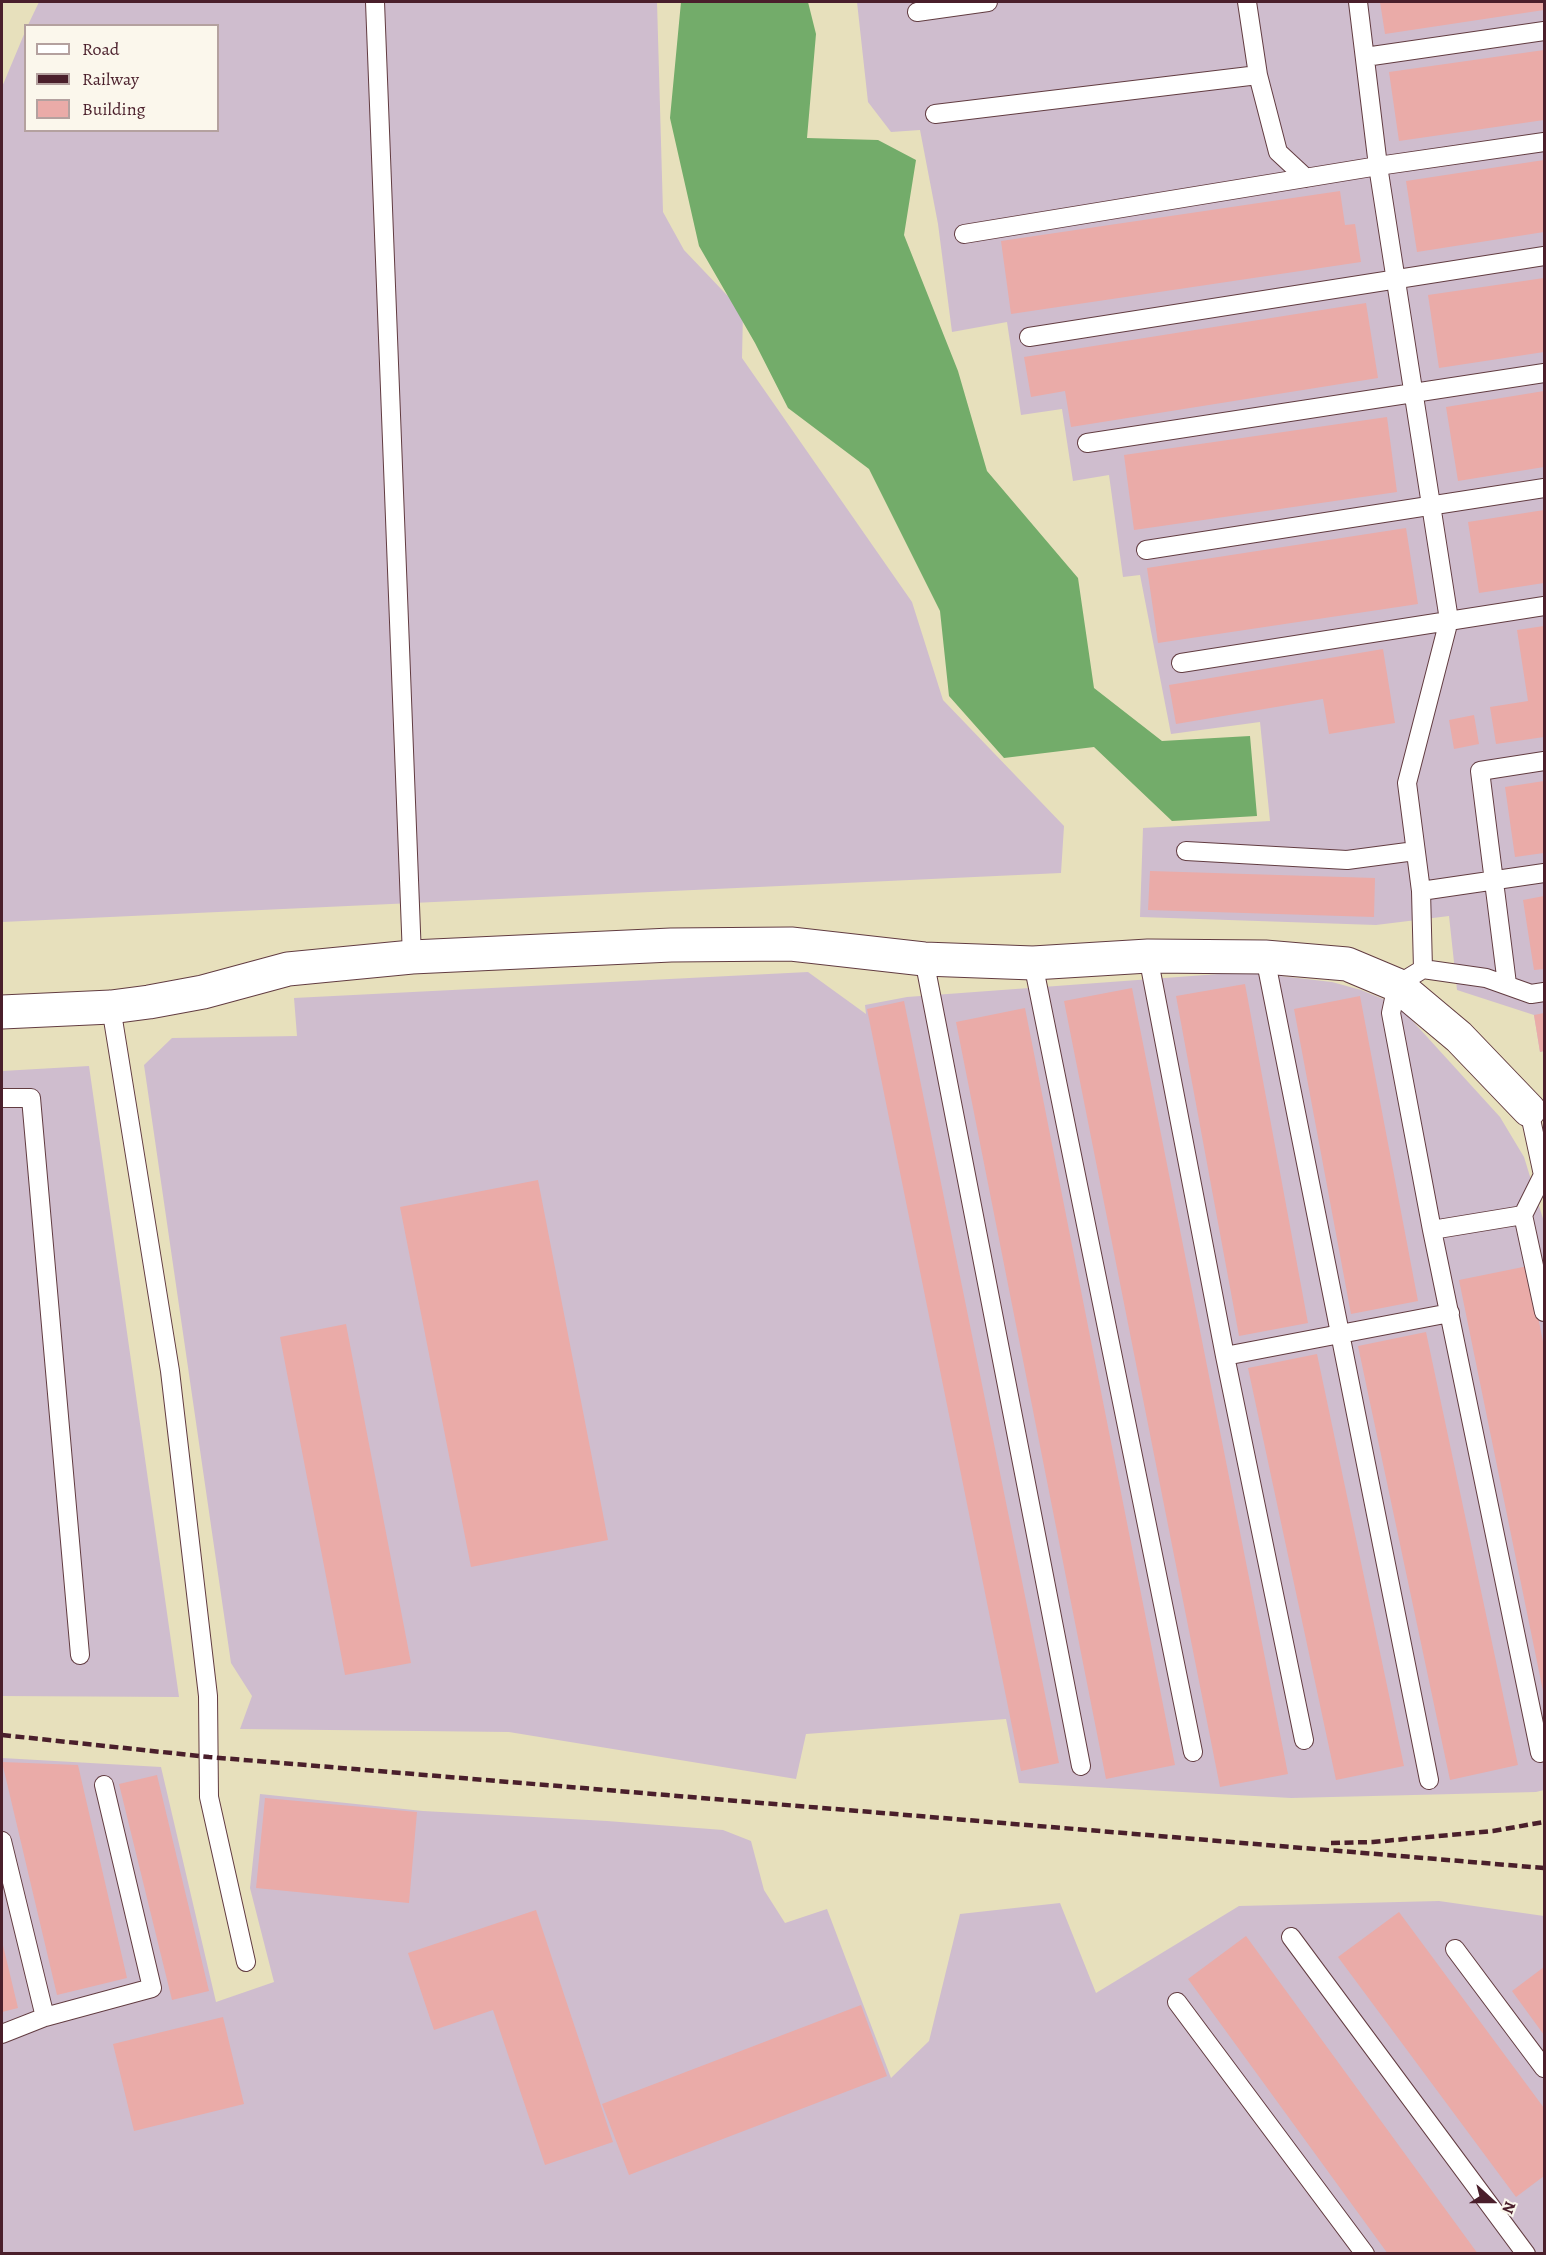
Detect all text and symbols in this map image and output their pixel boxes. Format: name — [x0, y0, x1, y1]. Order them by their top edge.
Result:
legend — [24, 24, 219, 132]
text: Road — [82, 37, 119, 61]
text: Railway — [82, 67, 139, 91]
text: Building — [82, 97, 146, 121]
north arrow — [1462, 2171, 1522, 2231]
text: N — [1496, 2198, 1521, 2217]

